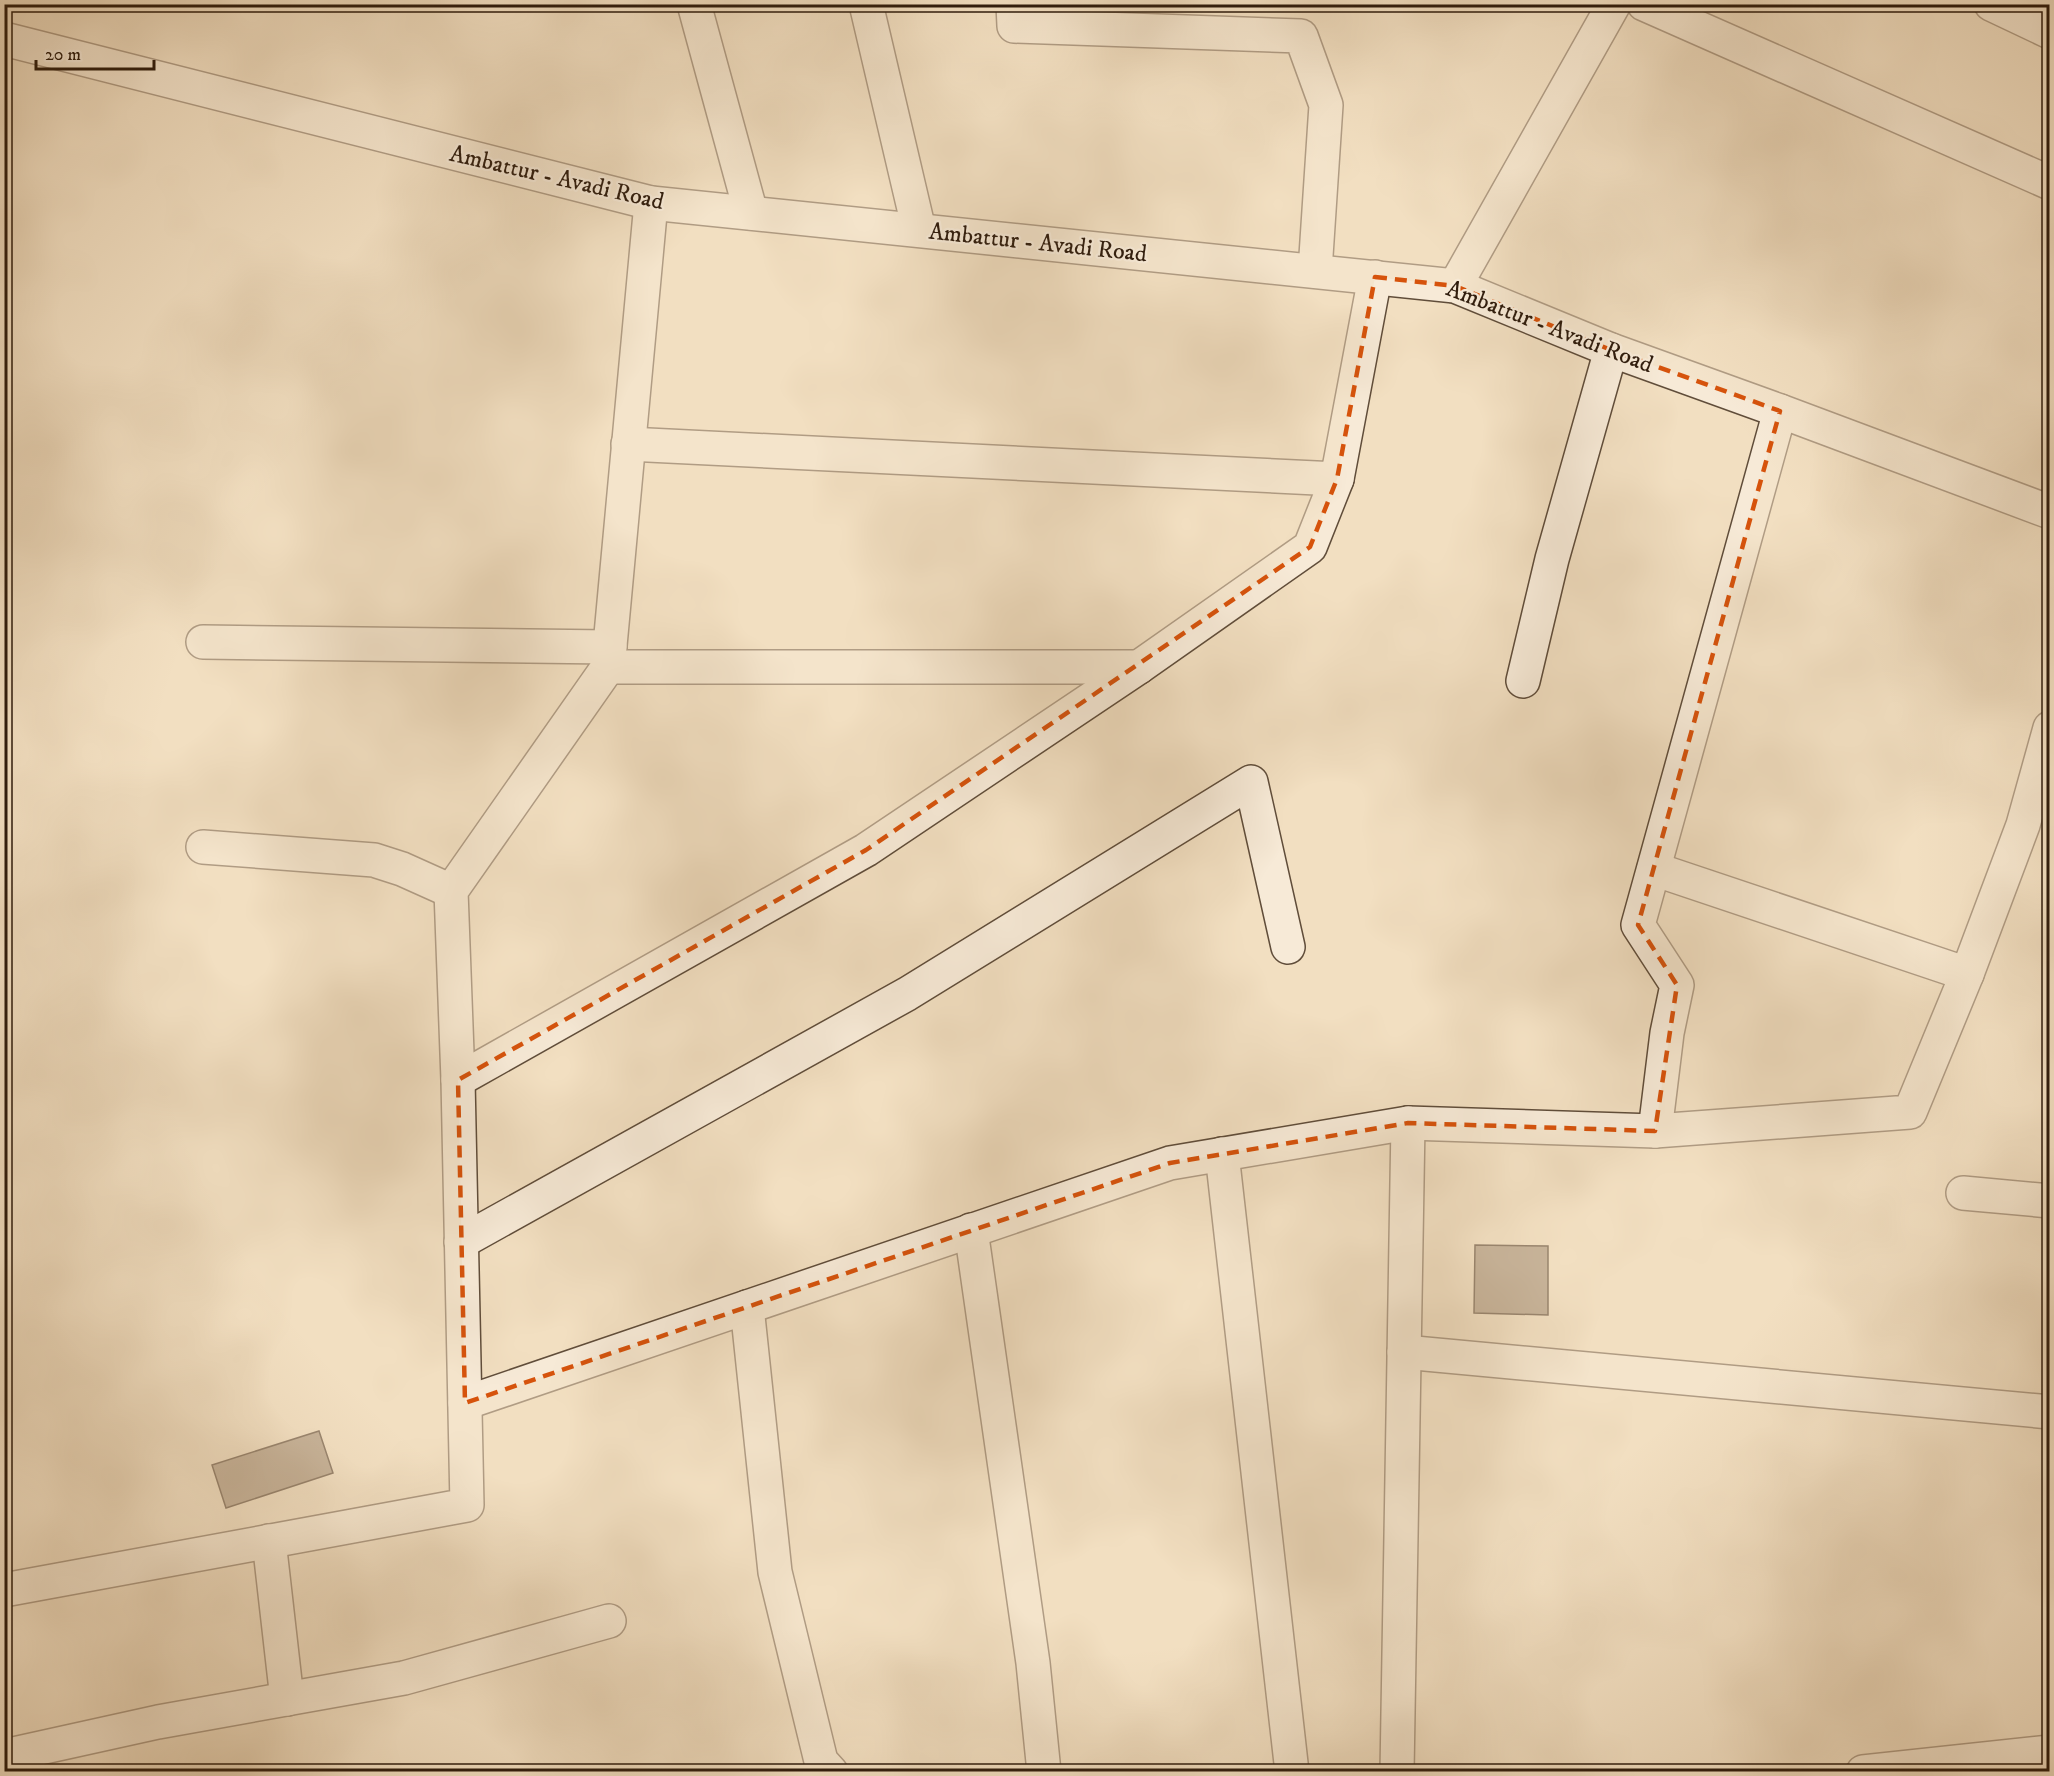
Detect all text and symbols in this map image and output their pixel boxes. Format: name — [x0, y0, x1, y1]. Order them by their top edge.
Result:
scale bar — [36, 33, 154, 71]
text: 20 m — [45, 44, 81, 66]
street label: Ambattur - Avadi Road — [447, 139, 667, 217]
street label: Ambattur - Avadi Road — [927, 217, 1148, 269]
street label: Ambattur - Avadi Road — [1442, 274, 1657, 380]

